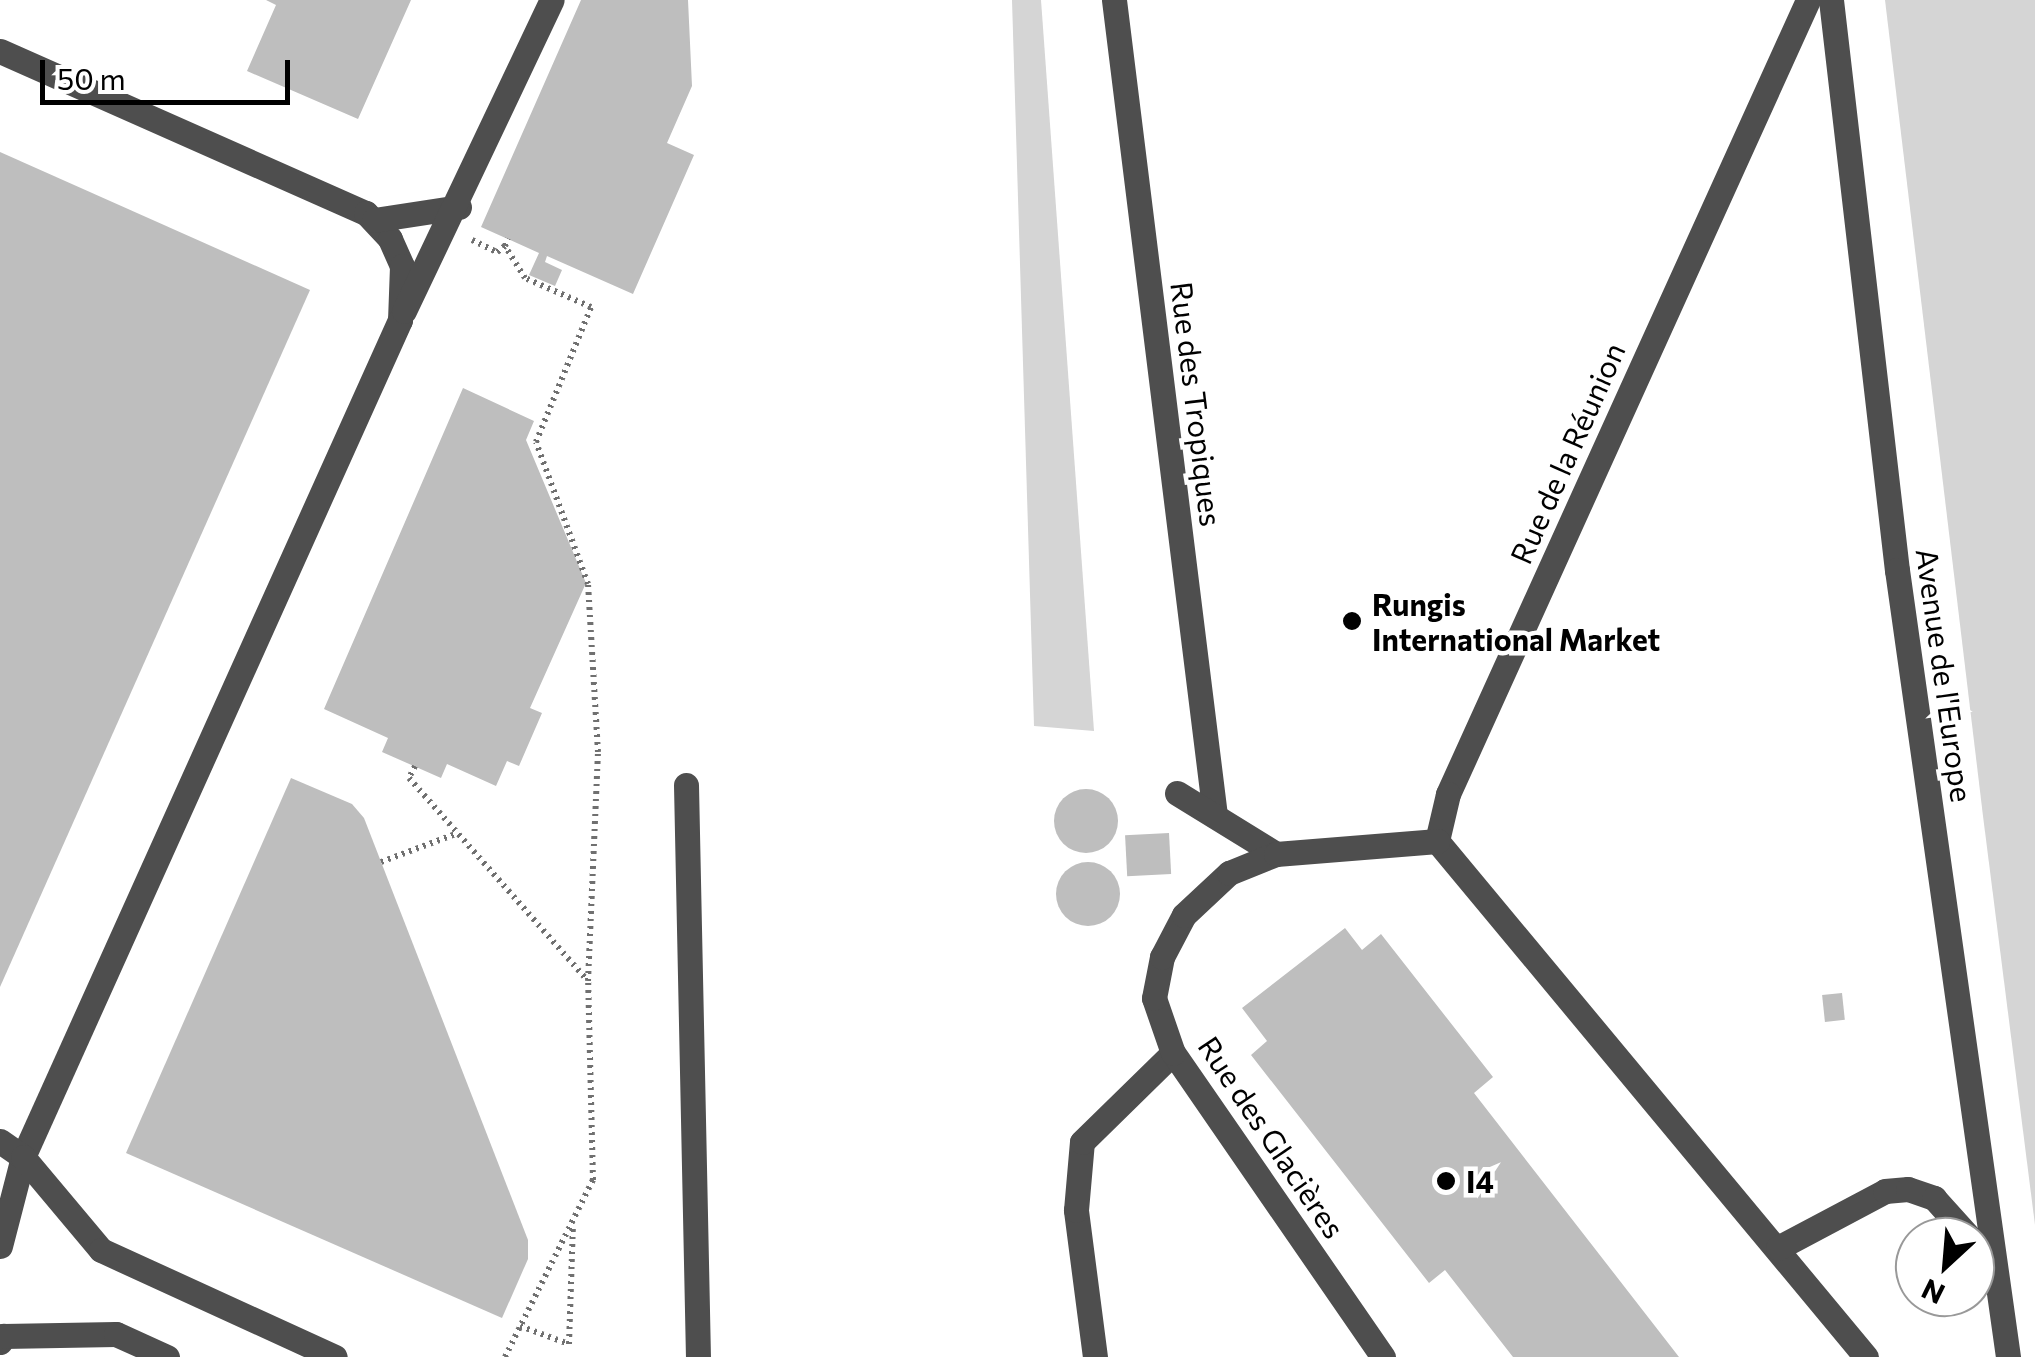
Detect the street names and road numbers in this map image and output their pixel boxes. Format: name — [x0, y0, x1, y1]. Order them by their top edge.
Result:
street label: Rue des Tropiques — [1164, 280, 1230, 528]
street label: Rue de la Réunion — [1502, 337, 1632, 569]
street label: Avenue de l'Europe — [1909, 546, 1981, 804]
street label: Rue des Glacières — [1191, 1029, 1353, 1245]

